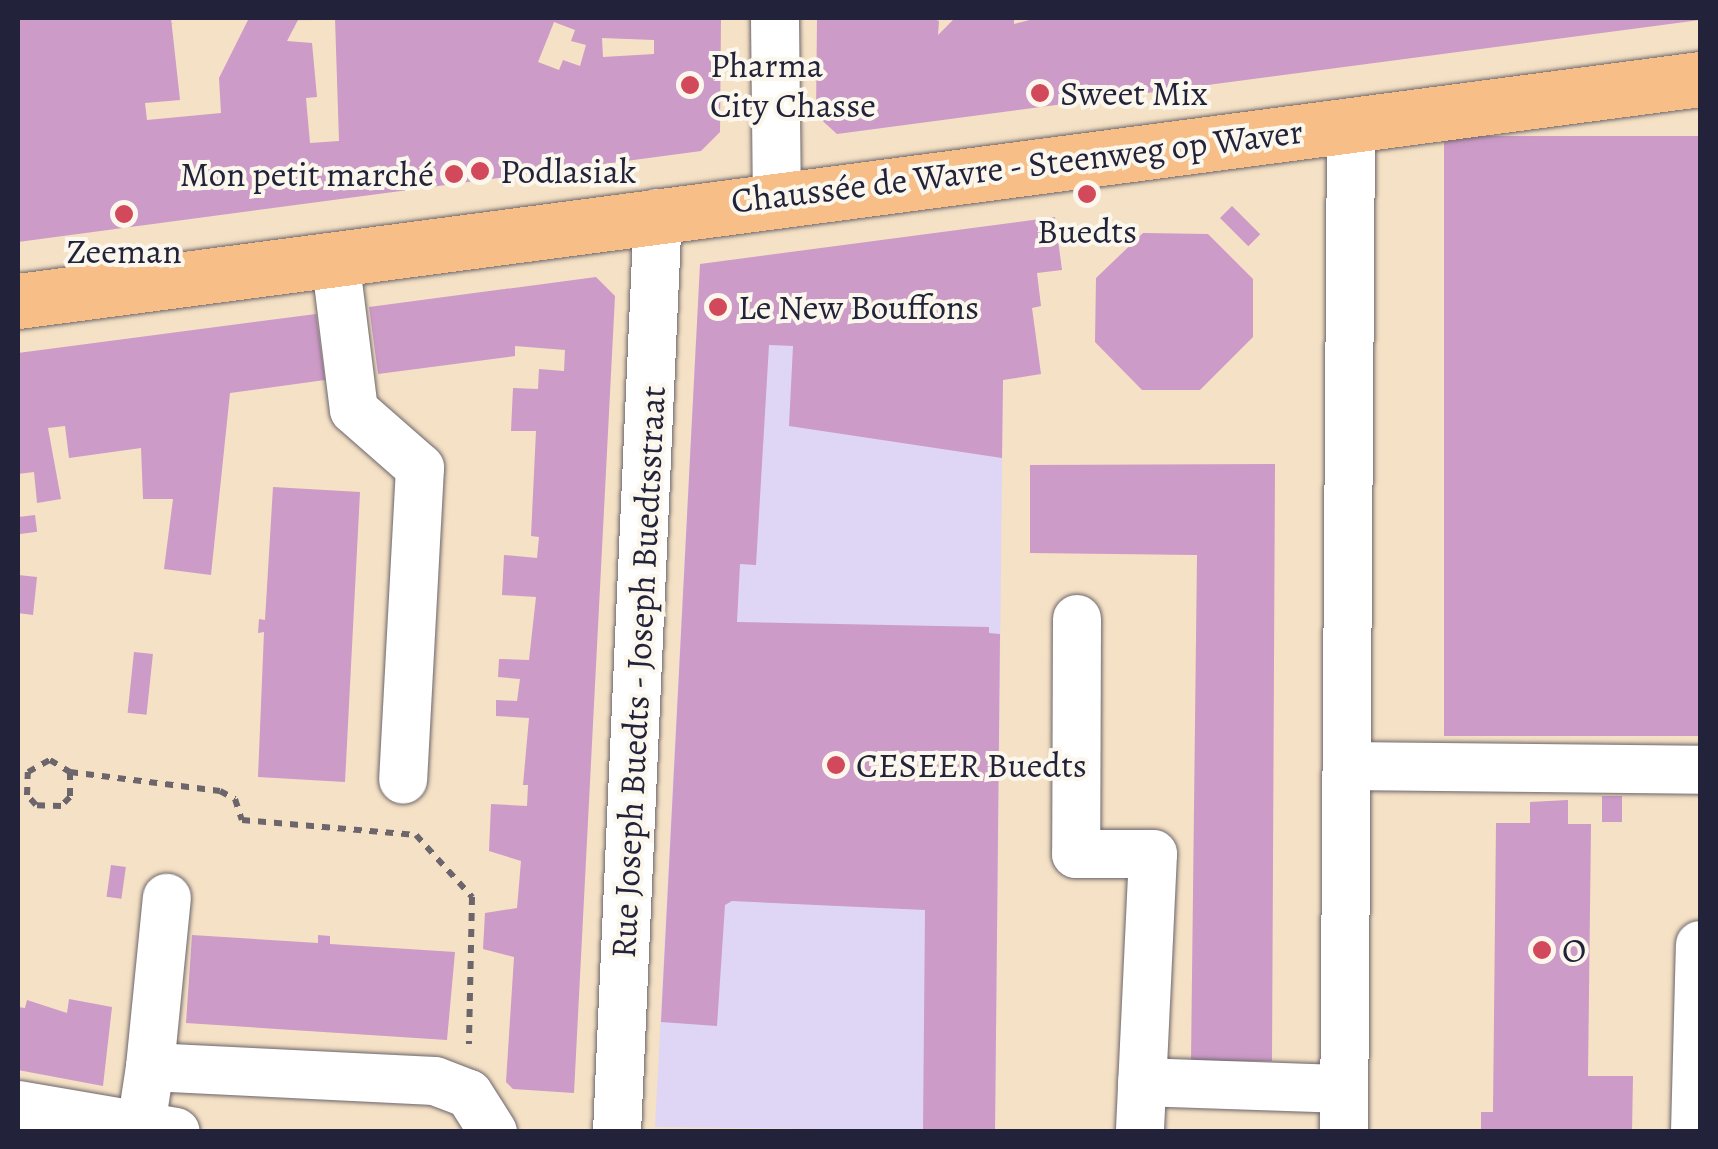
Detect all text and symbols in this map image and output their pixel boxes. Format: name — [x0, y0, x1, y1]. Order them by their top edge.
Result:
place label: Pharma City Chasse — [710, 44, 876, 126]
place label: Sweet Mix — [1060, 72, 1208, 114]
marker: Pharma City Chasse — [679, 74, 701, 96]
marker: Sweet Mix — [1029, 82, 1051, 104]
street label: Chaussée de Wavre - Steenweg op Waver — [728, 110, 1306, 222]
place label: Podlasiak — [500, 150, 636, 192]
place label: Mon petit marché — [180, 153, 434, 195]
marker: Podlasiak — [469, 160, 491, 182]
marker: Mon petit marché — [443, 163, 465, 185]
marker: Buedts — [1076, 183, 1098, 205]
marker: Zeeman — [113, 203, 135, 225]
place label: Buedts — [1037, 210, 1137, 252]
place label: Zeeman — [66, 230, 182, 272]
place label: Le New Bouffons — [738, 286, 979, 328]
marker: Le New Bouffons — [707, 296, 729, 318]
street label: Rue Joseph Buedts - Joseph Buedtsstraat — [602, 384, 674, 960]
place label: CESEER Buedts — [856, 744, 1087, 786]
marker: CESEER Buedts — [825, 754, 847, 776]
place label: O — [1562, 929, 1586, 971]
marker: O — [1531, 939, 1553, 961]

